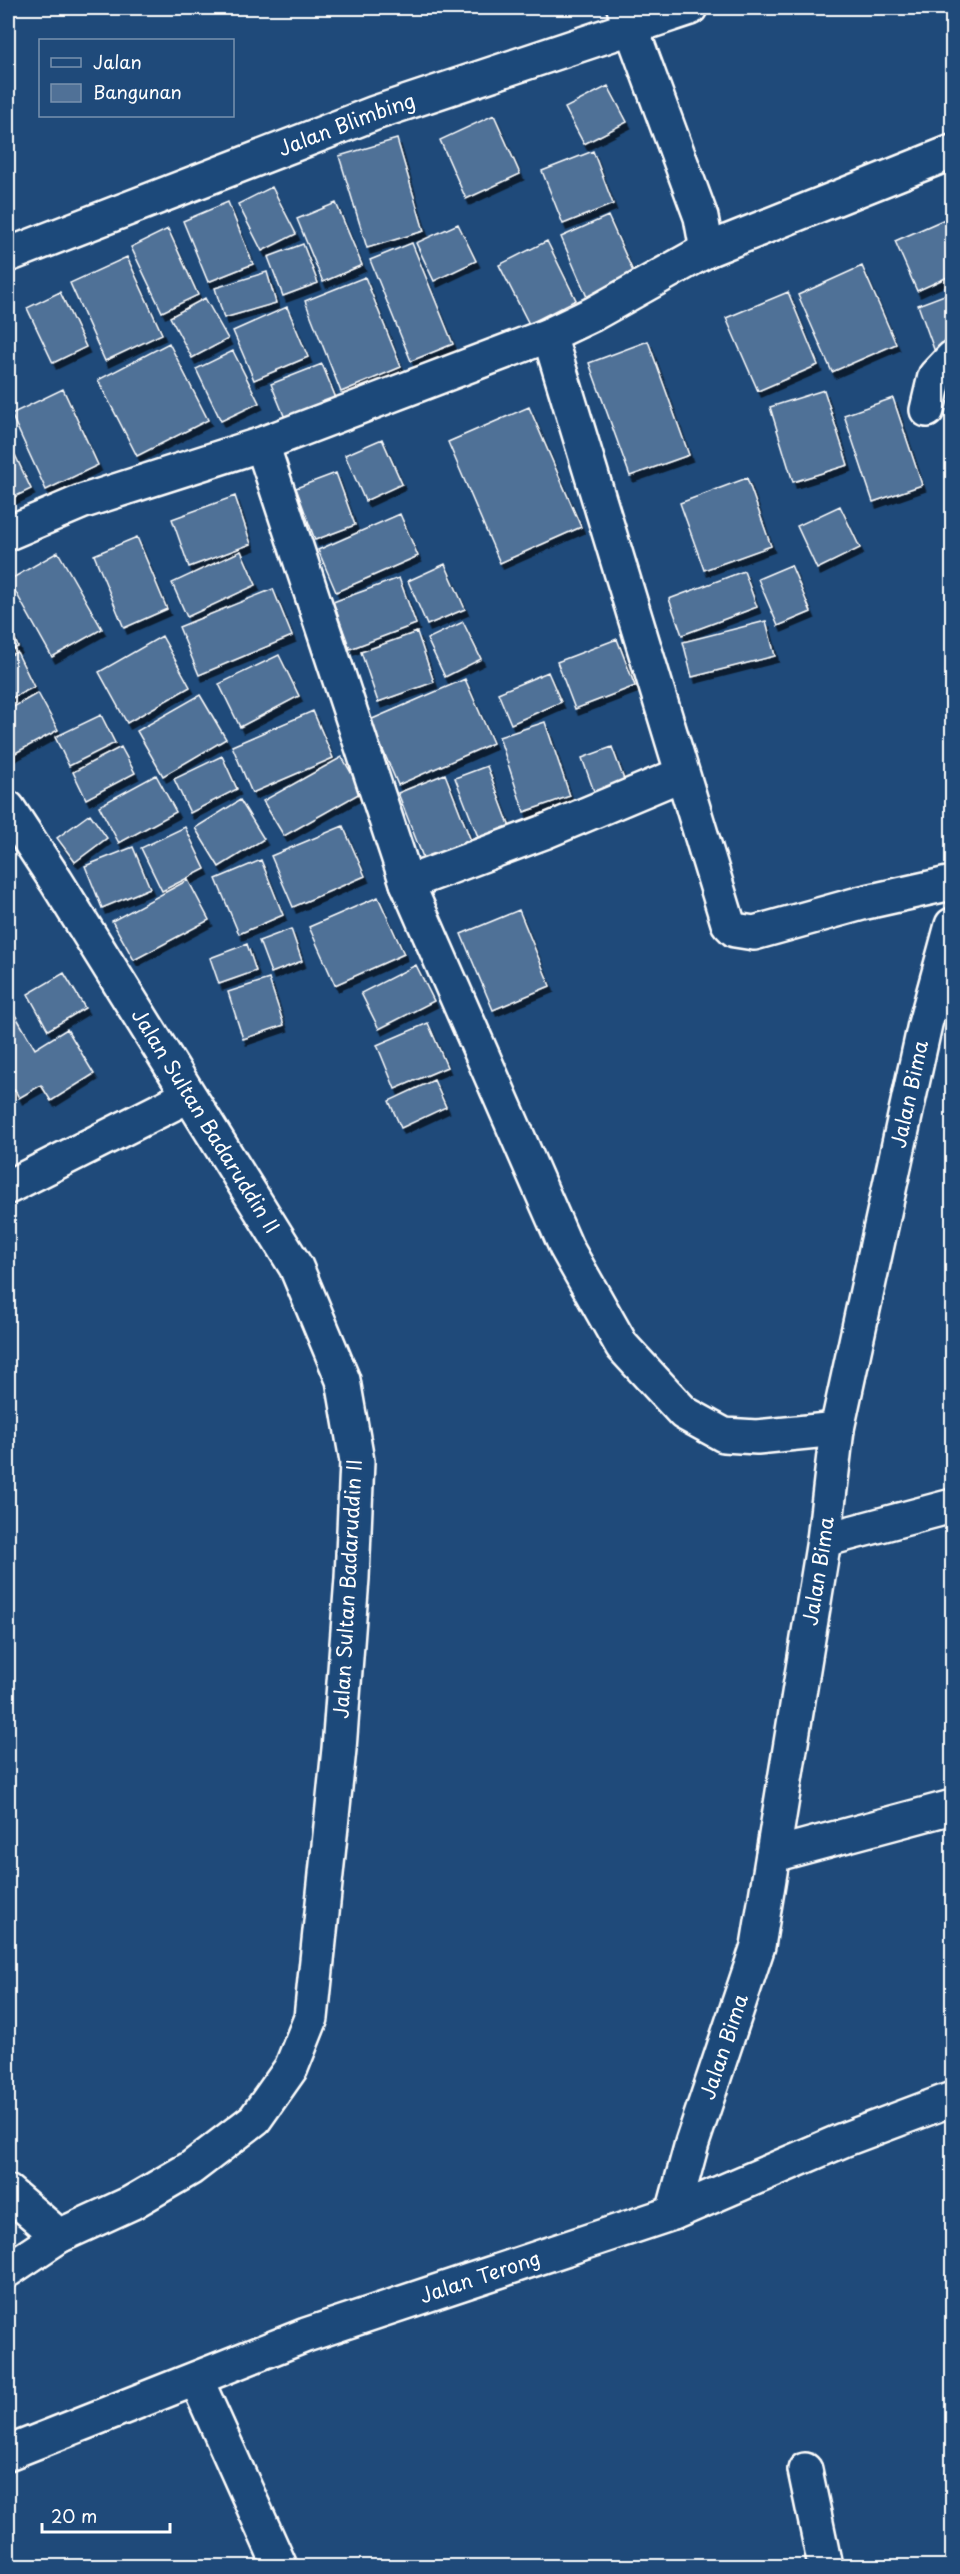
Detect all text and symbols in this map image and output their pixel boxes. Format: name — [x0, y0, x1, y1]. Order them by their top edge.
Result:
legend — [39, 39, 234, 117]
text: Jalan — [93, 48, 142, 75]
text: Bangunan — [93, 78, 182, 105]
street label: Jalan Blimbing — [274, 85, 419, 163]
street label: Jalan Sultan Badaruddin II — [125, 1002, 287, 1239]
street label: Jalan Bima — [882, 1037, 935, 1151]
street label: Jalan Sultan Badaruddin II — [325, 1458, 369, 1719]
street label: Jalan Bima — [794, 1515, 841, 1628]
street label: Jalan Bima — [692, 1989, 755, 2103]
street label: Jalan Terong — [415, 2242, 544, 2310]
scale bar — [42, 2496, 170, 2534]
text: 20 m — [51, 2502, 97, 2529]

